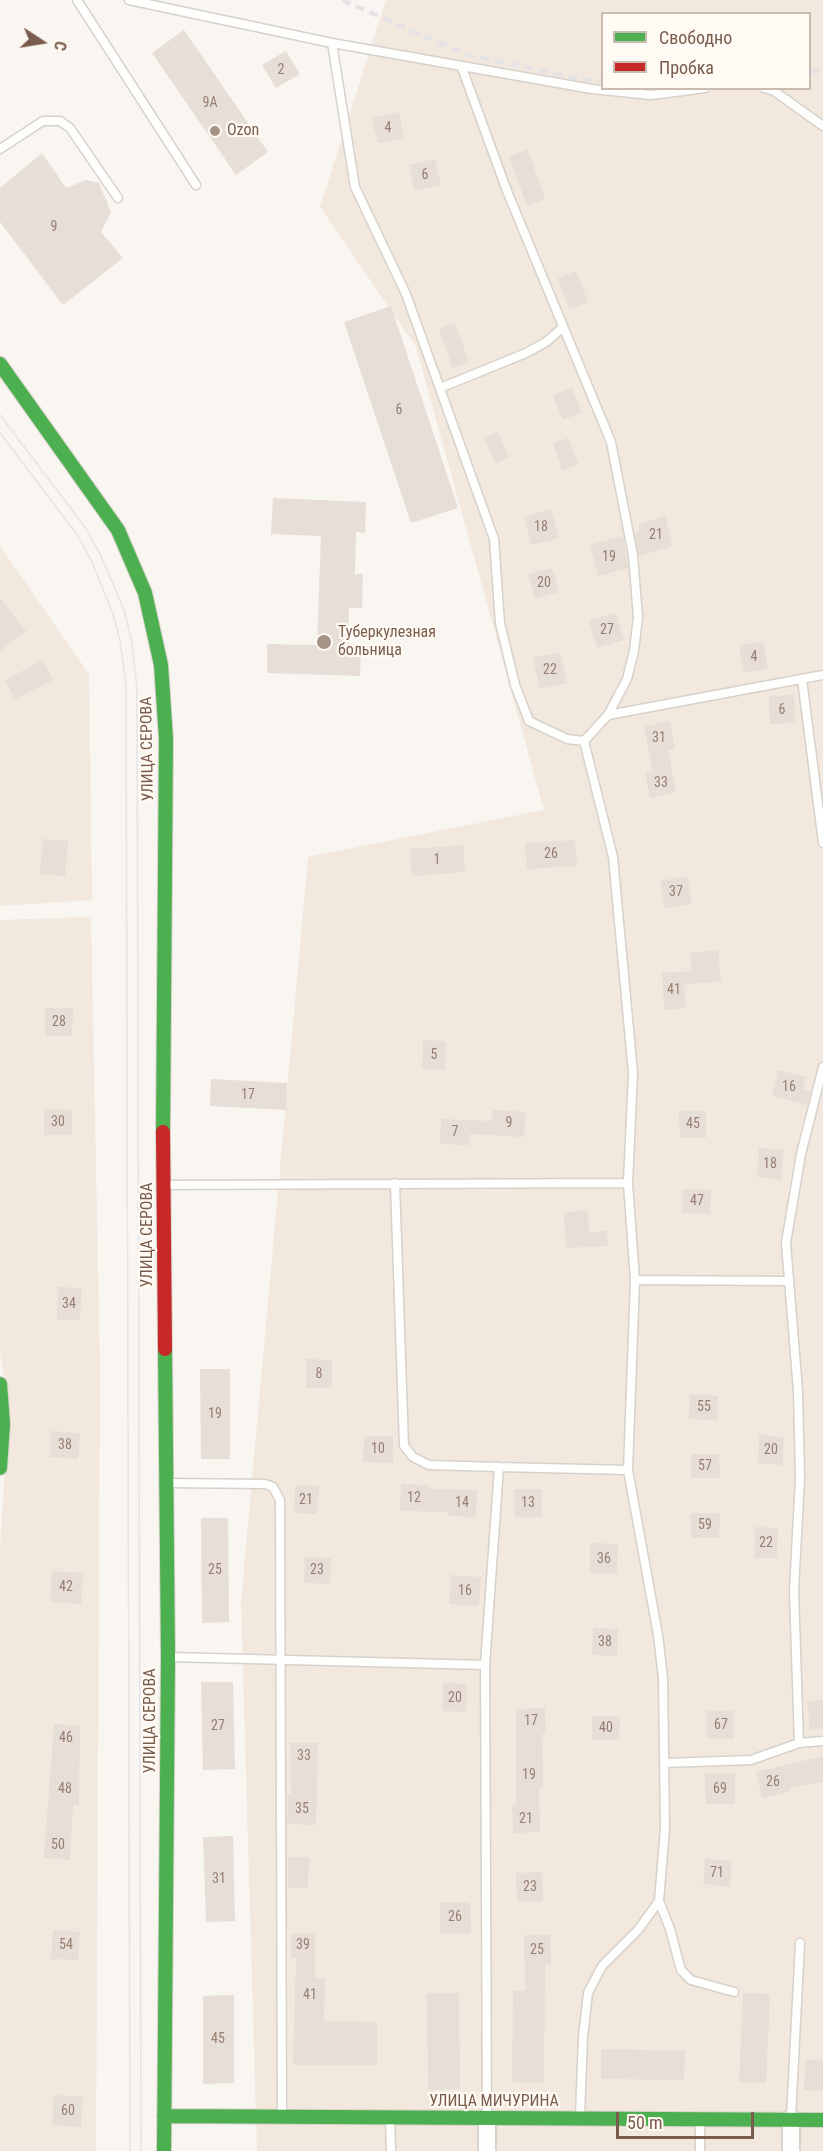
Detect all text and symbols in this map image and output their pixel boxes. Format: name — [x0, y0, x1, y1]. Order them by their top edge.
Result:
north arrow — [12, 12, 72, 72]
legend — [601, 12, 811, 90]
text: Свободно — [659, 27, 732, 48]
text: С — [50, 39, 70, 52]
text: Пробка — [659, 57, 714, 78]
house number: 2 — [278, 62, 284, 78]
house number: 9А — [203, 95, 217, 111]
house number: 4 — [385, 120, 391, 136]
place label: Ozon — [227, 121, 259, 141]
marker: Ozon — [208, 124, 222, 138]
house number: 6 — [422, 167, 428, 183]
house number: 9 — [51, 219, 57, 235]
house number: 6 — [396, 402, 402, 418]
house number: 18 — [534, 519, 548, 535]
house number: 21 — [649, 527, 663, 543]
house number: 19 — [602, 549, 616, 565]
house number: 20 — [537, 575, 551, 591]
house number: 27 — [600, 622, 614, 638]
place label: Туберкулезная больница — [338, 623, 436, 661]
marker: Туберкулезная больница — [315, 633, 333, 651]
house number: 4 — [751, 649, 757, 665]
house number: 22 — [543, 662, 557, 678]
street label: УЛИЦА СЕРОВА — [137, 696, 159, 802]
house number: 6 — [779, 702, 785, 718]
house number: 31 — [652, 730, 666, 746]
house number: 33 — [654, 775, 668, 791]
house number: 26 — [544, 846, 558, 862]
house number: 1 — [434, 852, 440, 868]
house number: 37 — [669, 884, 683, 900]
house number: 41 — [667, 982, 681, 998]
house number: 28 — [52, 1014, 66, 1030]
house number: 5 — [431, 1047, 437, 1063]
house number: 16 — [782, 1079, 796, 1095]
house number: 17 — [241, 1087, 255, 1103]
house number: 30 — [51, 1114, 65, 1130]
house number: 9 — [506, 1115, 512, 1131]
house number: 45 — [686, 1116, 700, 1132]
house number: 7 — [452, 1124, 458, 1140]
house number: 18 — [763, 1156, 777, 1172]
street label: УЛИЦА СЕРОВА — [138, 1183, 158, 1287]
house number: 47 — [690, 1193, 704, 1209]
house number: 34 — [62, 1296, 76, 1312]
house number: 8 — [316, 1366, 322, 1382]
house number: 55 — [697, 1399, 711, 1415]
house number: 19 — [208, 1406, 222, 1422]
house number: 38 — [58, 1437, 72, 1453]
house number: 10 — [371, 1441, 385, 1457]
house number: 20 — [764, 1442, 778, 1458]
house number: 57 — [698, 1458, 712, 1474]
house number: 12 — [407, 1490, 421, 1506]
house number: 21 — [299, 1492, 313, 1508]
house number: 14 — [455, 1495, 469, 1511]
house number: 13 — [521, 1495, 535, 1511]
house number: 59 — [698, 1517, 712, 1533]
house number: 22 — [759, 1535, 773, 1551]
house number: 36 — [597, 1551, 611, 1567]
house number: 25 — [208, 1562, 222, 1578]
house number: 23 — [310, 1562, 324, 1578]
house number: 42 — [59, 1579, 73, 1595]
house number: 16 — [458, 1583, 472, 1599]
house number: 38 — [598, 1634, 612, 1650]
street label: УЛИЦА СЕРОВА — [141, 1669, 161, 1773]
house number: 20 — [448, 1690, 462, 1706]
house number: 17 — [524, 1713, 538, 1729]
house number: 67 — [714, 1717, 728, 1733]
house number: 27 — [211, 1718, 225, 1734]
house number: 40 — [599, 1720, 613, 1736]
house number: 46 — [59, 1730, 73, 1746]
house number: 33 — [297, 1748, 311, 1764]
house number: 19 — [522, 1767, 536, 1783]
house number: 26 — [766, 1774, 780, 1790]
house number: 48 — [58, 1781, 72, 1797]
house number: 69 — [713, 1781, 727, 1797]
house number: 35 — [295, 1801, 309, 1817]
house number: 21 — [519, 1811, 533, 1827]
house number: 50 — [51, 1837, 65, 1853]
house number: 71 — [710, 1865, 724, 1881]
house number: 31 — [212, 1871, 226, 1887]
house number: 23 — [523, 1879, 537, 1895]
house number: 26 — [448, 1909, 462, 1925]
house number: 54 — [59, 1937, 73, 1953]
house number: 39 — [296, 1937, 310, 1953]
house number: 25 — [530, 1942, 544, 1958]
house number: 41 — [303, 1987, 317, 2003]
house number: 45 — [211, 2031, 225, 2047]
street label: УЛИЦА МИЧУРИНА — [429, 2092, 559, 2112]
scale bar — [619, 2100, 757, 2138]
house number: 60 — [61, 2103, 75, 2119]
text: 50 m — [627, 2112, 662, 2133]

